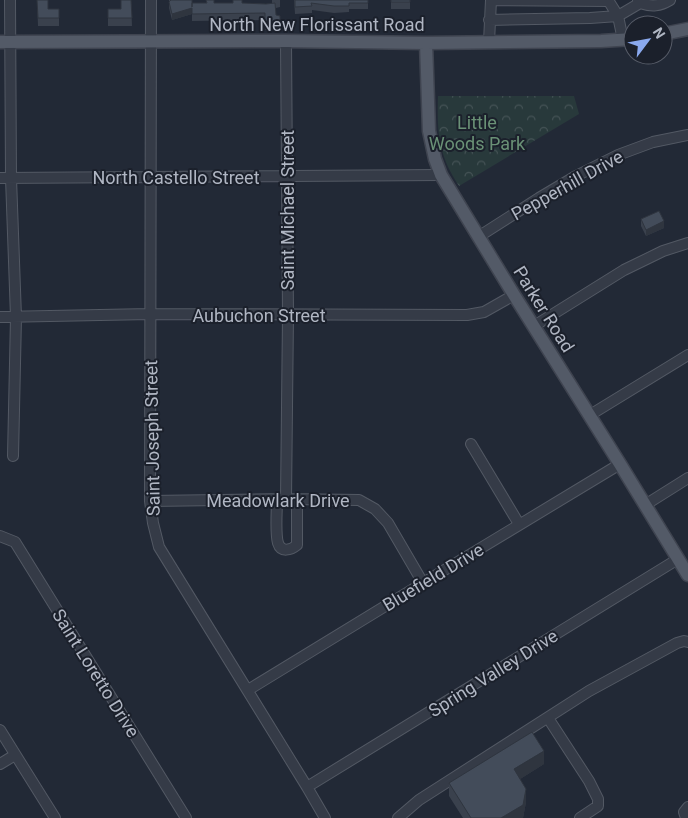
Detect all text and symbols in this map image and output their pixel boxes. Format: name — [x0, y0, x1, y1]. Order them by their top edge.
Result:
street label: North New Florissant Road — [209, 14, 425, 35]
north arrow — [623, 15, 673, 65]
text: N — [650, 25, 668, 42]
park label: Little Woods Park — [429, 112, 526, 154]
street label: Saint Michael Street — [277, 130, 298, 290]
street label: Pepperhill Drive — [507, 146, 627, 224]
street label: North Castello Street — [92, 167, 260, 188]
street label: Parker Road — [509, 262, 579, 356]
street label: Aubuchon Street — [192, 305, 326, 326]
street label: Saint Joseph Street — [140, 360, 164, 516]
street label: Meadowlark Drive — [206, 490, 350, 511]
street label: Bluefield Drive — [379, 539, 487, 615]
street label: Saint Loretto Drive — [48, 605, 144, 741]
street label: Spring Valley Drive — [425, 625, 561, 721]

